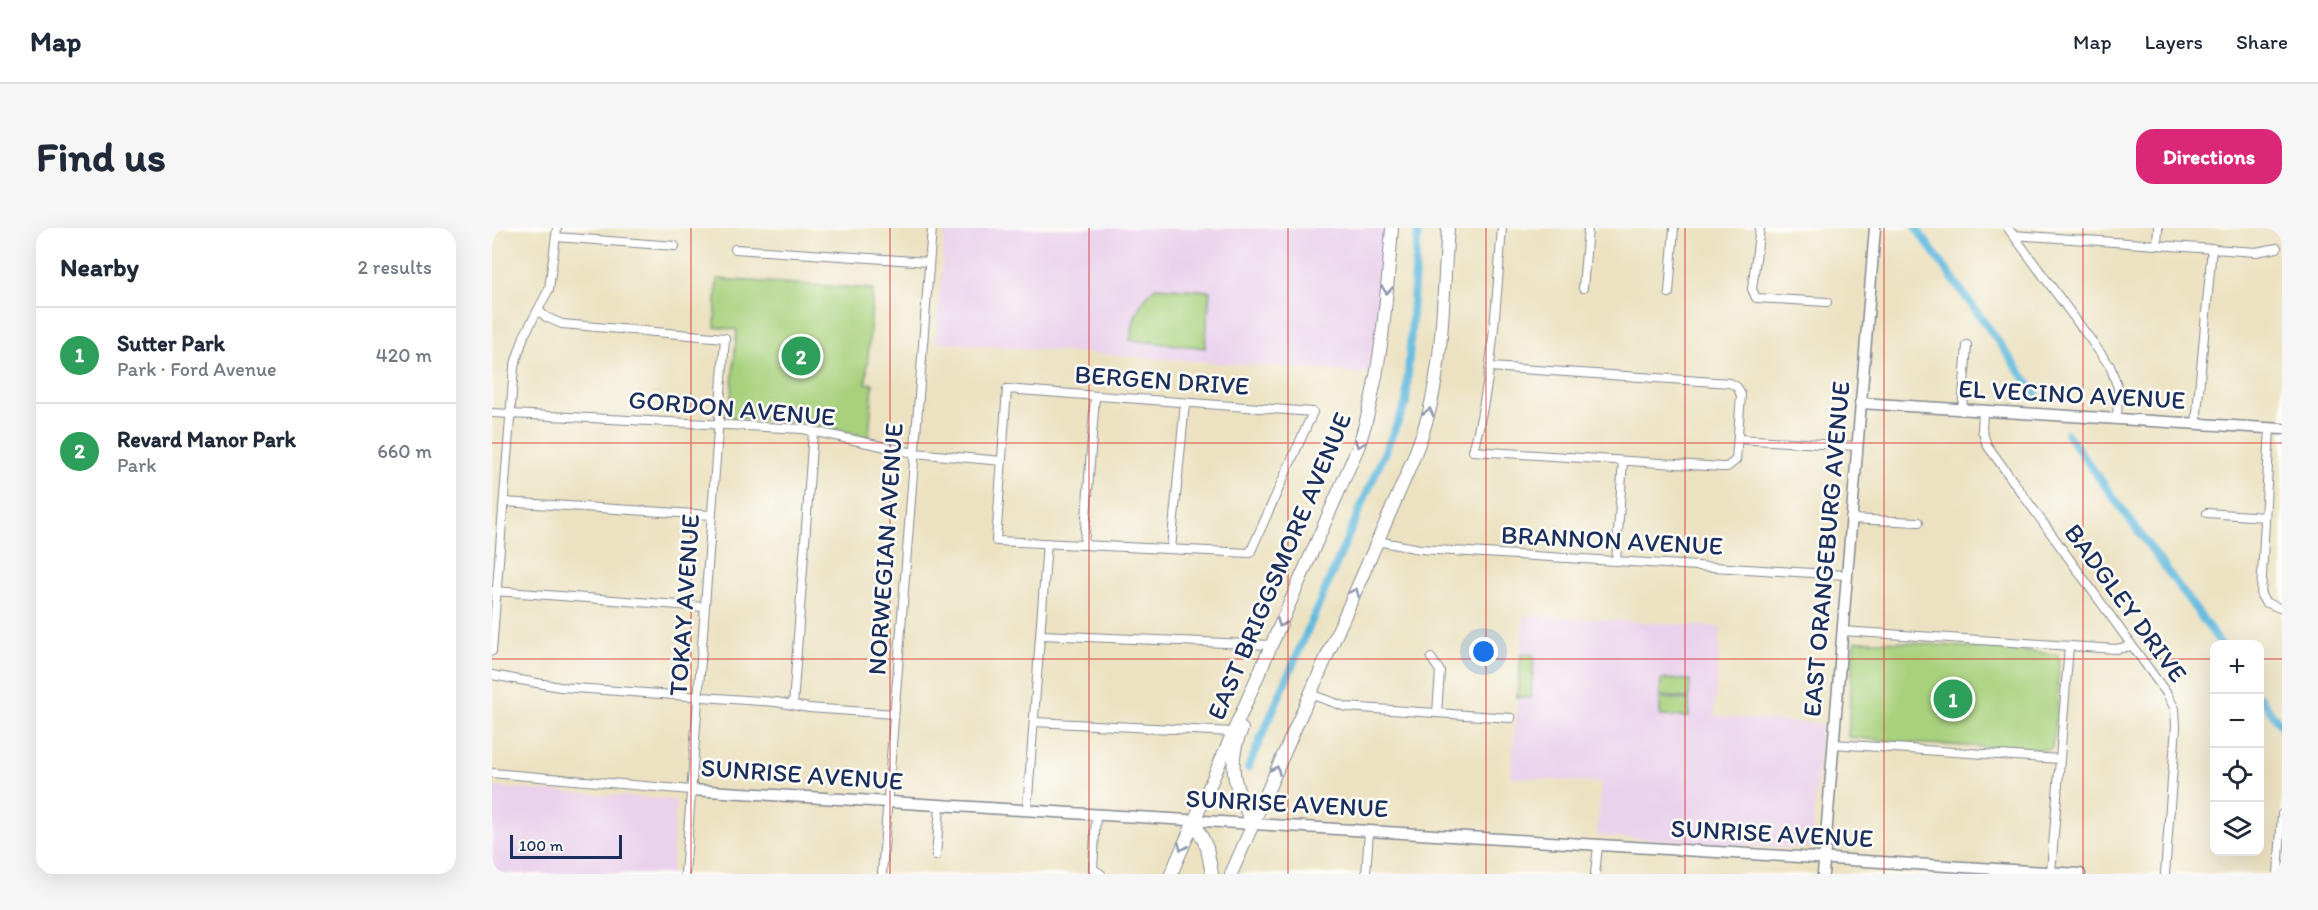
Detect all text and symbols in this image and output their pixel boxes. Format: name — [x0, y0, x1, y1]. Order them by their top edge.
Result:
text: Map — [30, 24, 81, 58]
text: Map — [2073, 29, 2112, 54]
text: Layers — [2145, 29, 2203, 54]
text: Share — [2236, 29, 2288, 54]
button: Directions — [2136, 129, 2282, 184]
text: Find us — [36, 131, 166, 182]
text: Nearby — [60, 251, 139, 283]
text: 2 results — [358, 255, 432, 279]
one-way arrow — [1381, 285, 1394, 294]
text: Sutter Park — [117, 330, 225, 357]
pin: 2 — [782, 334, 820, 378]
text: 1 — [75, 343, 84, 367]
text: 420 m — [376, 343, 432, 367]
text: Park · Ford Avenue — [117, 357, 277, 381]
street label: BERGEN DRIVE — [1074, 358, 1250, 402]
street label: EL VECINO AVENUE — [1958, 372, 2186, 416]
street label: EAST ORANGEBURG AVENUE — [1795, 380, 1857, 718]
street label: GORDON AVENUE — [627, 383, 837, 433]
one-way arrow — [1421, 407, 1434, 417]
street label: EAST BRIGGSMORE AVENUE — [1200, 408, 1358, 724]
street label: NORWEGIAN AVENUE — [860, 422, 910, 676]
text: Revard Manor Park — [117, 426, 296, 453]
one-way arrow — [1353, 438, 1366, 449]
text: 2 — [74, 439, 85, 463]
text: 660 m — [377, 439, 432, 463]
text: Park — [117, 453, 156, 477]
street label: TOKAY AVENUE — [662, 513, 706, 697]
street label: BADGLEY DRIVE — [2058, 517, 2194, 689]
street label: BRANNON AVENUE — [1500, 518, 1724, 562]
one-way arrow — [1348, 587, 1360, 598]
one-way arrow — [1276, 616, 1288, 627]
your location — [1469, 637, 1498, 666]
map controls — [2210, 640, 2264, 856]
button: + — [2210, 640, 2264, 694]
pin: 1 — [1934, 676, 1972, 722]
button: − — [2210, 694, 2264, 748]
button: locate — [2210, 748, 2264, 802]
street label: SUNRISE AVENUE — [700, 751, 904, 797]
one-way arrow — [1269, 766, 1281, 777]
street label: SUNRISE AVENUE — [1185, 782, 1389, 824]
button: layers — [2210, 802, 2264, 856]
street label: SUNRISE AVENUE — [1670, 812, 1874, 854]
scale bar — [510, 832, 622, 860]
text: 100 m — [519, 836, 563, 855]
one-way arrow — [1177, 841, 1189, 852]

